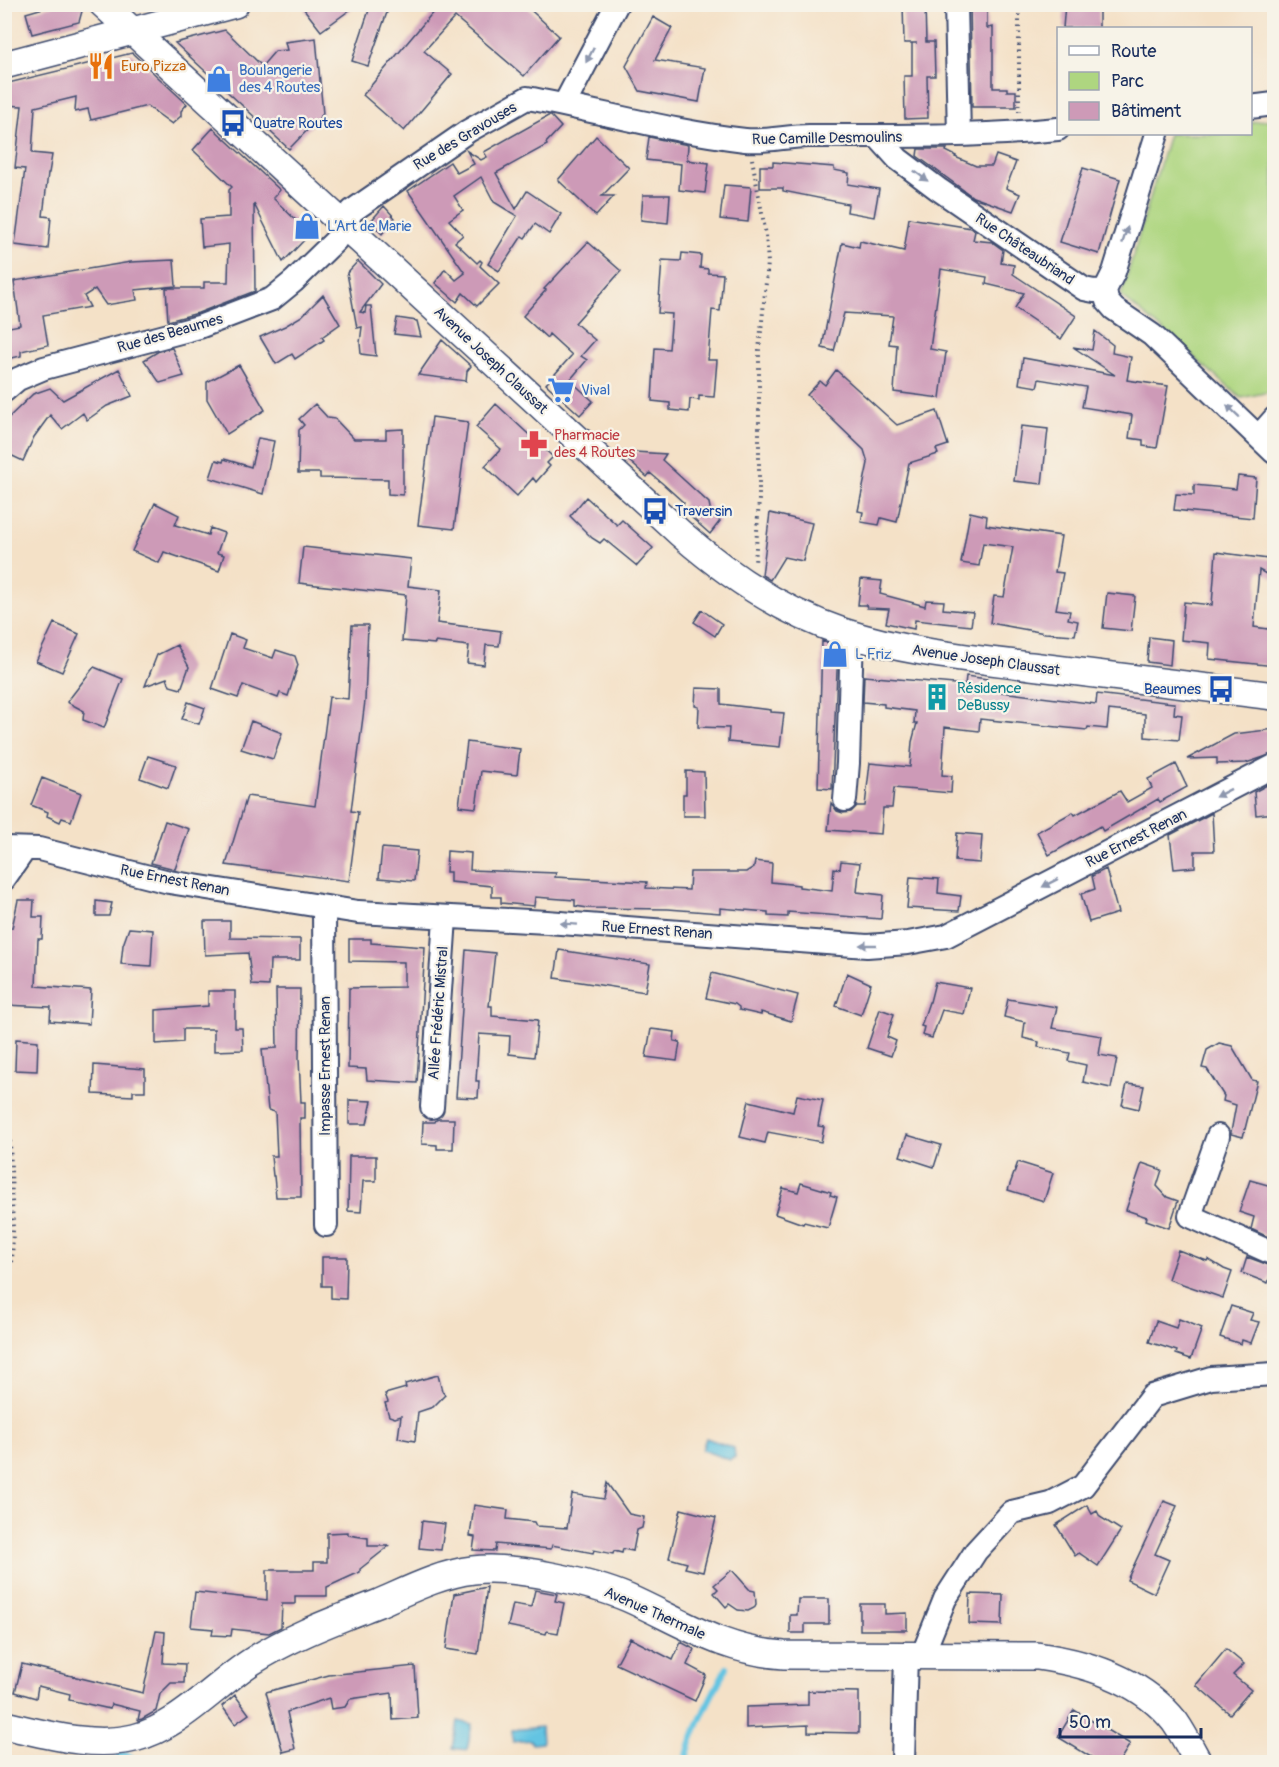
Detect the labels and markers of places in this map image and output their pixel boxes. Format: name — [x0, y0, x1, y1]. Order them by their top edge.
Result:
restaurant icon: Euro Pizza — [86, 51, 116, 81]
place label: Euro Pizza — [121, 57, 186, 76]
place label: Boulangerie des 4 Routes — [239, 61, 321, 97]
shop icon: Boulangerie des 4 Routes — [204, 64, 234, 94]
bus stop icon: Quatre Routes — [218, 108, 248, 138]
place label: Quatre Routes — [253, 114, 343, 133]
shop icon: L’Art de Marie — [292, 211, 322, 241]
place label: L’Art de Marie — [327, 217, 412, 236]
supermarket icon: Vival — [546, 375, 576, 405]
place label: Vival — [581, 381, 610, 400]
place label: Pharmacie des 4 Routes — [554, 426, 636, 462]
pharmacy icon: Pharmacie des 4 Routes — [519, 429, 549, 459]
bus stop icon: Traversin — [640, 496, 670, 526]
place label: Traversin — [675, 502, 732, 521]
shop icon: L Friz — [820, 639, 850, 669]
place label: L Friz — [855, 645, 892, 664]
bus stop icon: Beaumes — [1206, 674, 1236, 704]
place label: Résidence DeBussy — [957, 679, 1022, 715]
place label: Beaumes — [1144, 680, 1201, 699]
building icon: Résidence DeBussy — [922, 682, 952, 712]

